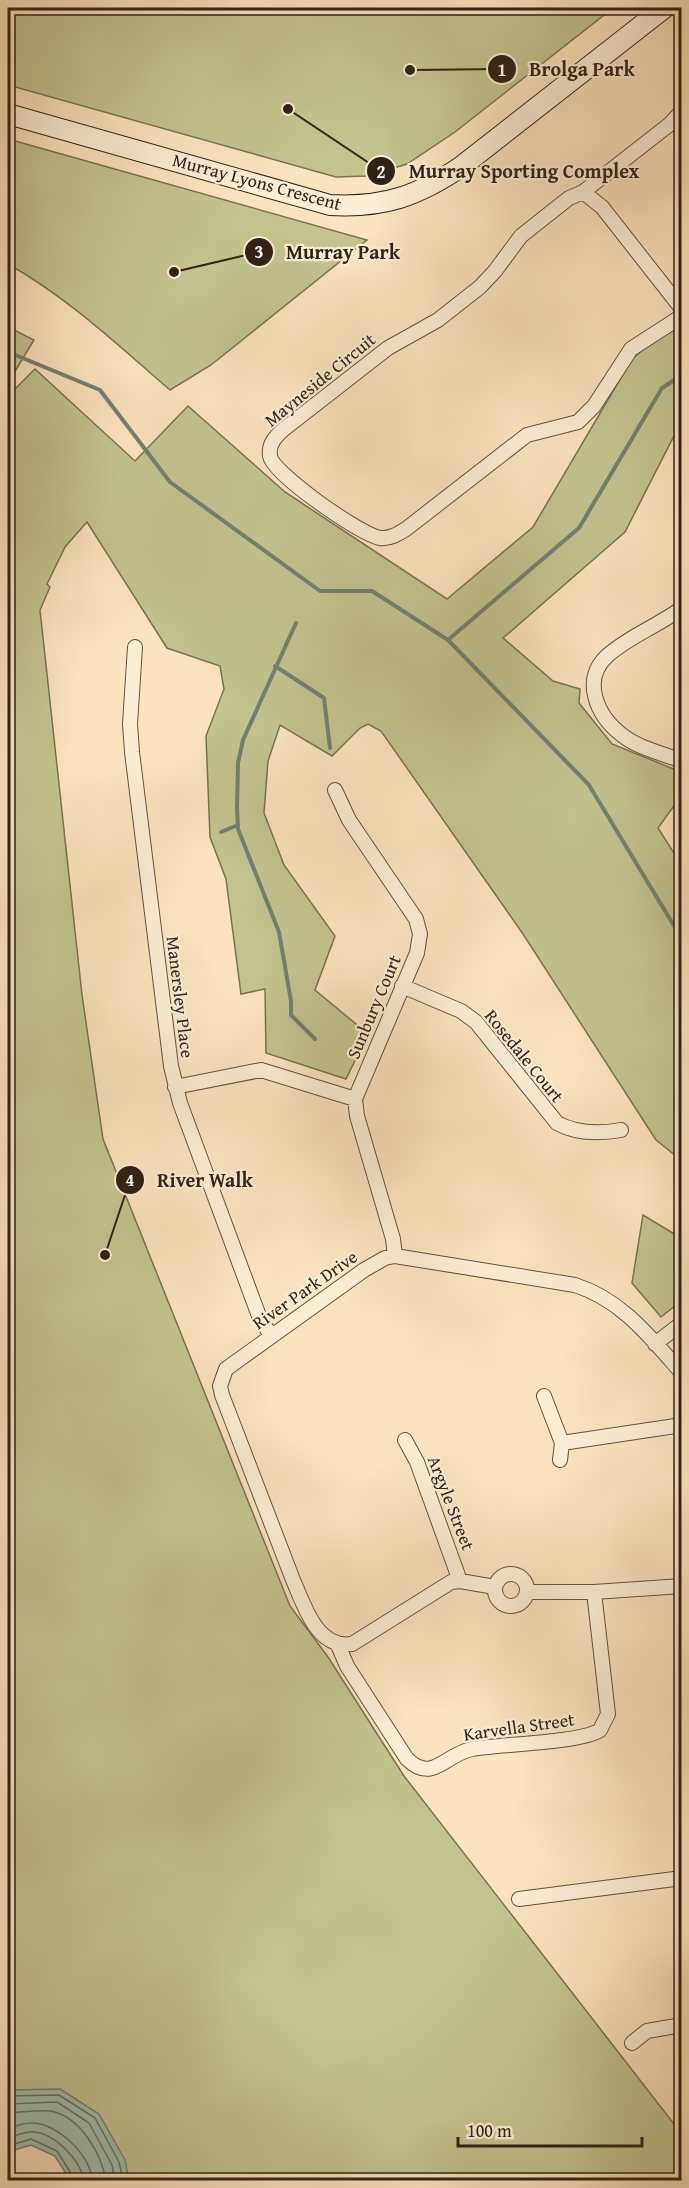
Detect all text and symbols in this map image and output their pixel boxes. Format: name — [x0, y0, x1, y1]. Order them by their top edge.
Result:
callout: Brolga Park — [487, 50, 647, 88]
text: Brolga Park — [529, 54, 635, 83]
text: 1 — [497, 56, 507, 83]
street label: Murray Lyons Crescent — [170, 146, 345, 217]
callout: Murray Sporting Complex — [366, 152, 651, 190]
text: Murray Sporting Complex — [409, 156, 640, 185]
text: 2 — [376, 158, 386, 185]
callout: Murray Park — [244, 233, 412, 271]
text: Murray Park — [286, 237, 401, 266]
text: 3 — [254, 238, 264, 265]
street label: Mayneside Circuit — [258, 326, 382, 433]
street label: Manersley Place — [160, 935, 201, 1059]
street label: Sunbury Court — [340, 950, 408, 1063]
street label: Rosedale Court — [478, 1003, 571, 1109]
callout: River Walk — [115, 1161, 265, 1199]
text: River Walk — [157, 1165, 254, 1194]
text: 4 — [125, 1166, 135, 1193]
street label: River Park Drive — [247, 1243, 363, 1336]
street label: Argyle Street — [421, 1452, 482, 1555]
street label: Karvella Street — [462, 1705, 577, 1748]
scale bar — [458, 2110, 642, 2148]
text: 100 m — [467, 2117, 512, 2144]

